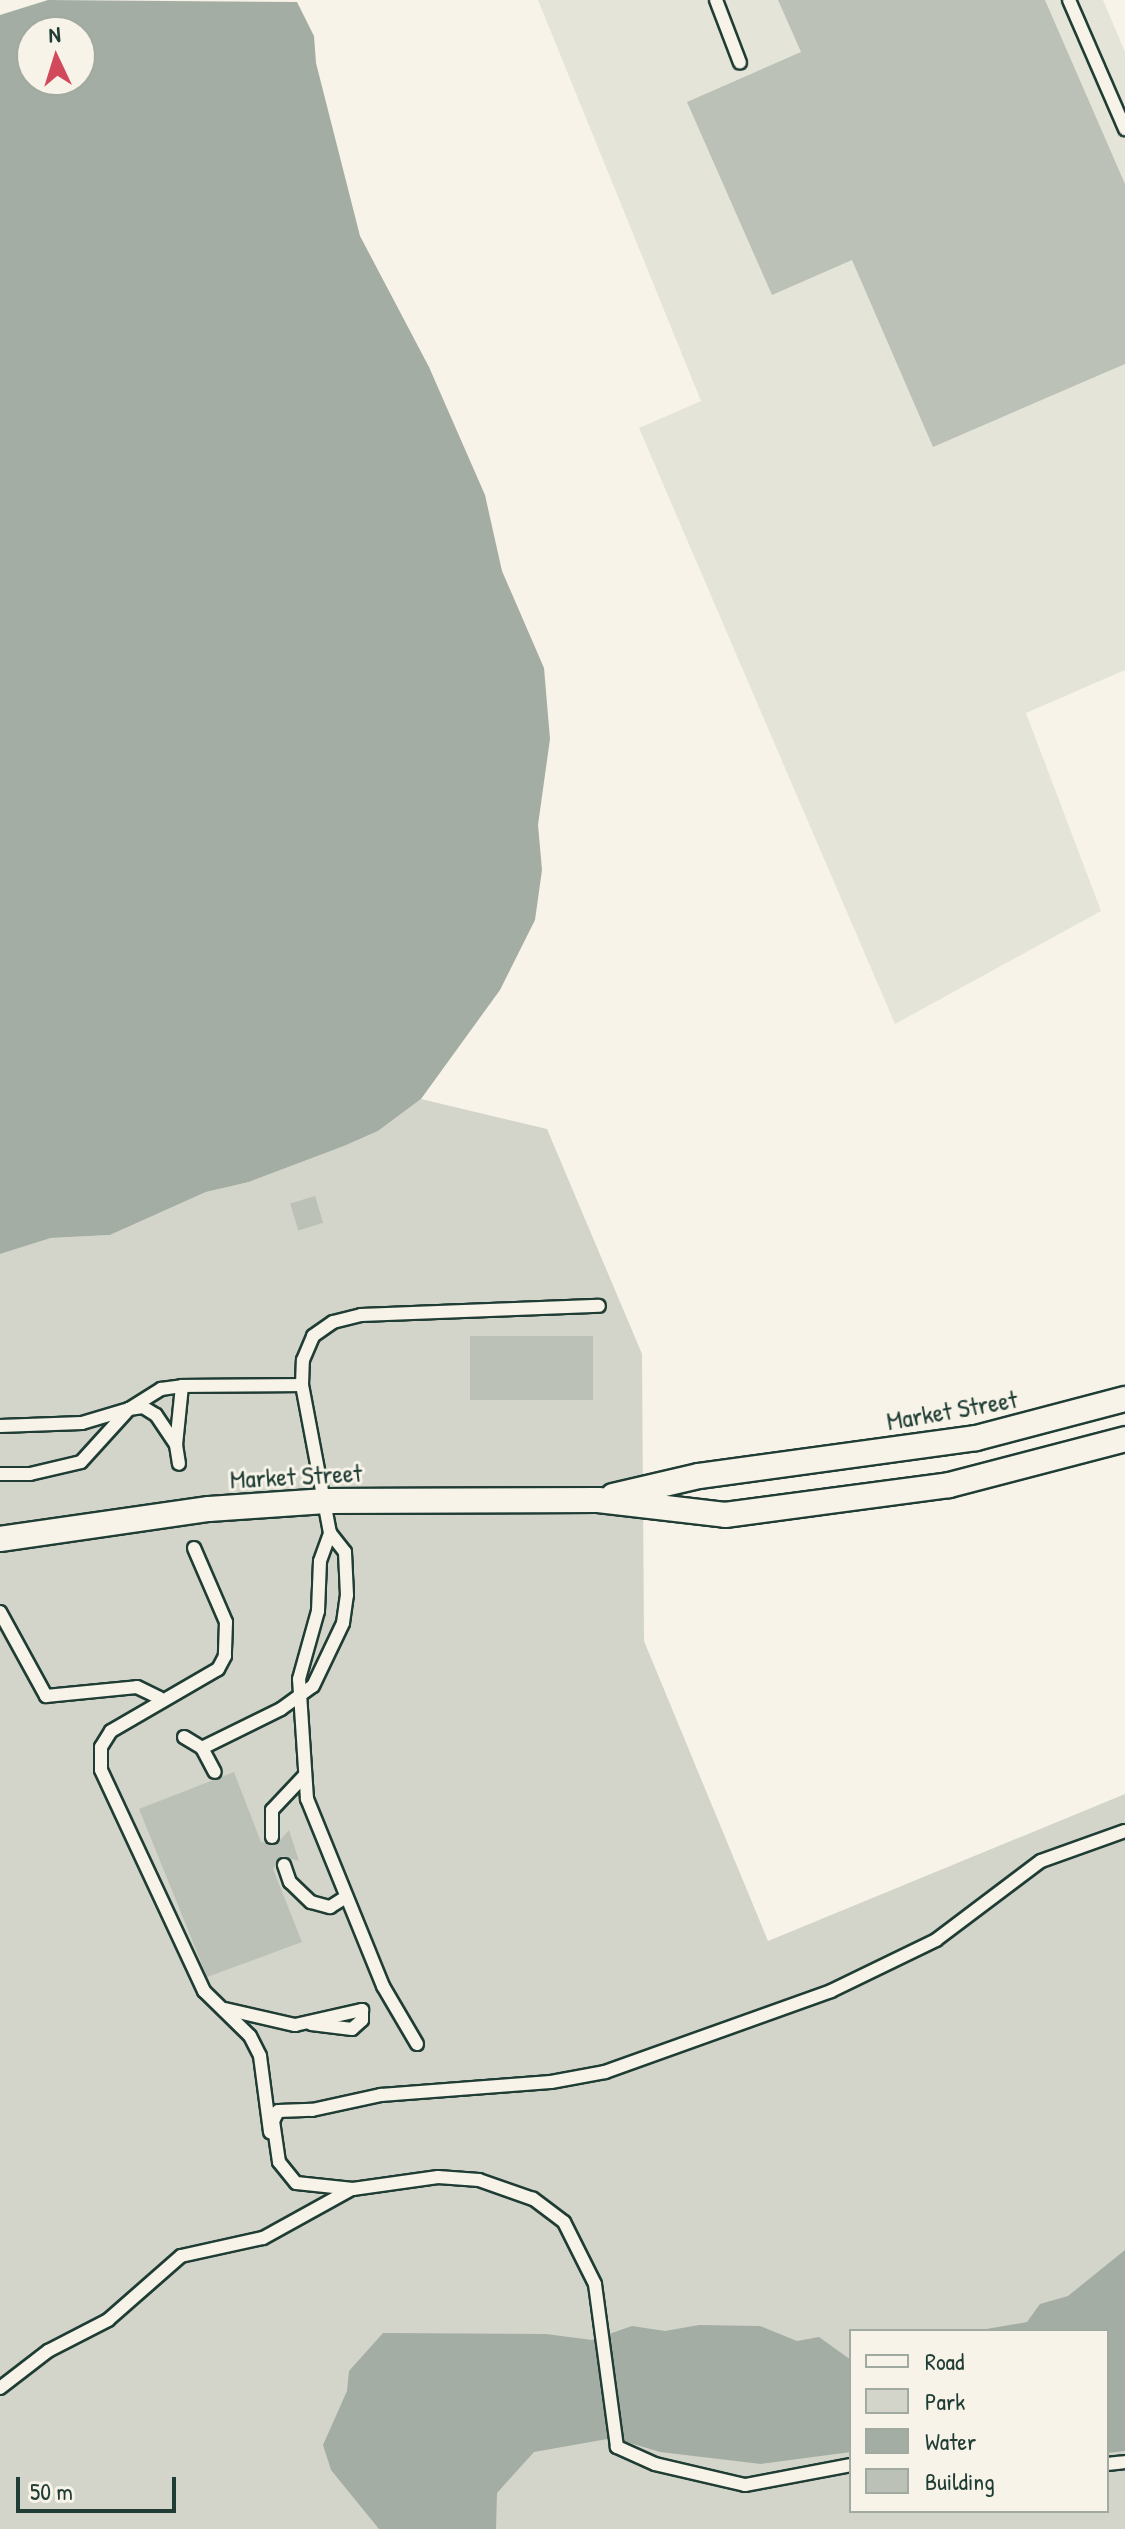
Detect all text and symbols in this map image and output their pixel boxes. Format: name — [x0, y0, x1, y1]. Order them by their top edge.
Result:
north arrow — [16, 16, 96, 96]
text: N — [48, 19, 61, 49]
street label: Market Street — [884, 1383, 1020, 1437]
street label: Market Street — [229, 1457, 363, 1495]
legend — [849, 2329, 1109, 2513]
text: Road — [925, 2345, 964, 2377]
text: Park — [925, 2385, 965, 2417]
text: Water — [925, 2425, 976, 2457]
scale bar — [20, 2461, 180, 2511]
text: Building — [925, 2465, 995, 2497]
text: 50 m — [30, 2475, 73, 2507]

